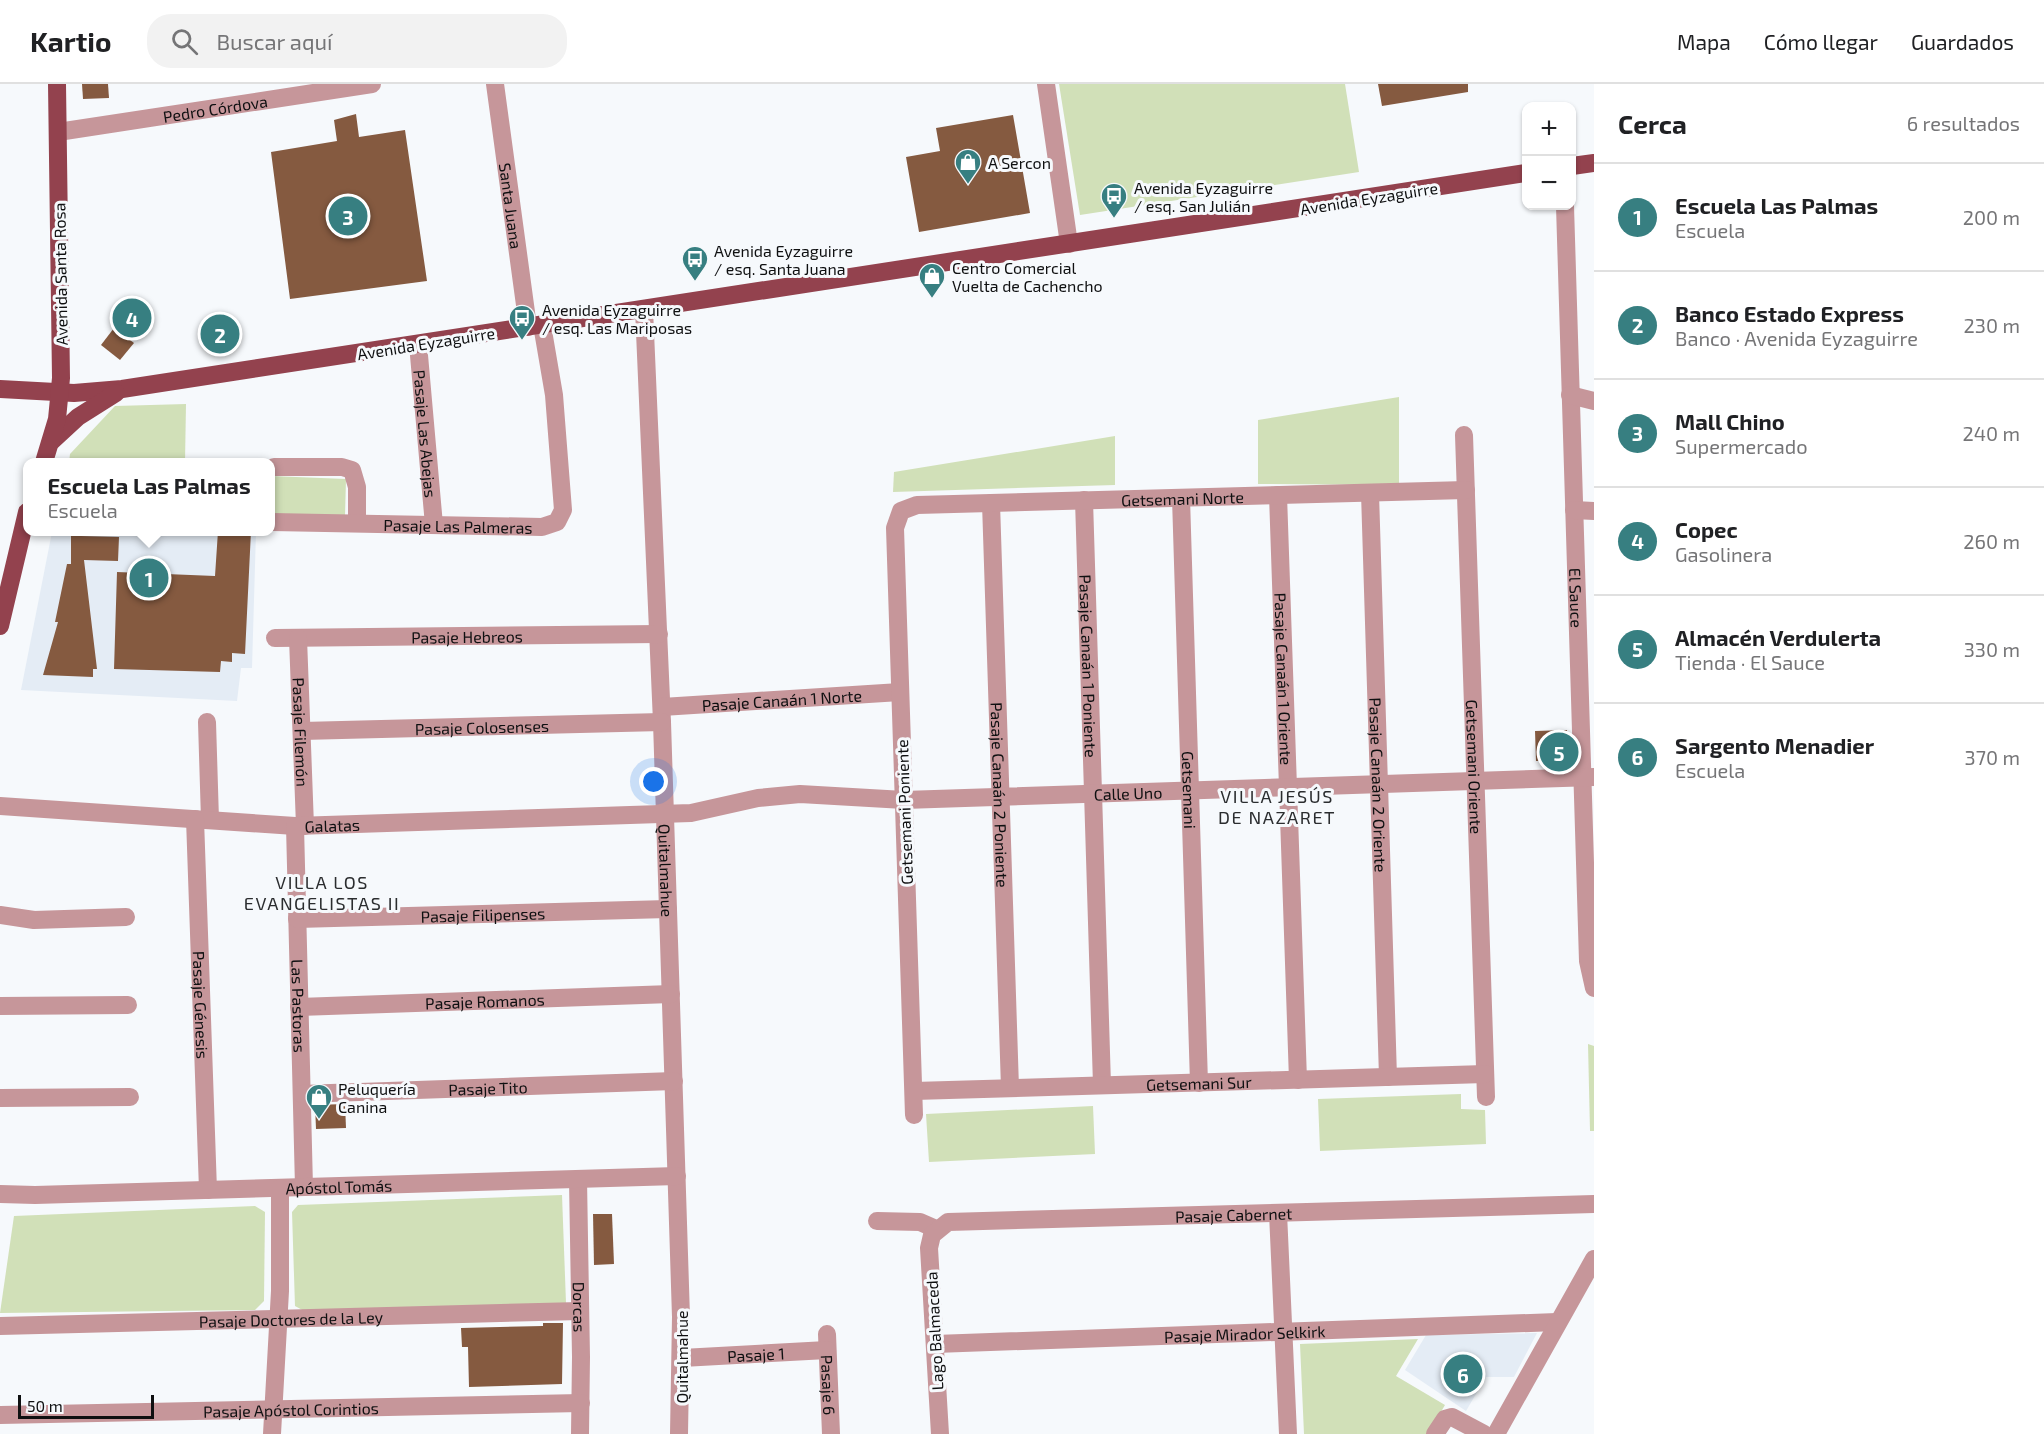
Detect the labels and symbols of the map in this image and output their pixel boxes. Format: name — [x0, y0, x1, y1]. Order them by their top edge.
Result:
street label: Pedro Córdova — [161, 91, 269, 125]
shop icon: A Sercon — [953, 147, 983, 185]
place label: A Sercon — [988, 153, 1051, 172]
street label: Santa Juana — [496, 162, 527, 250]
place label: Avenida Eyzaguirre / esq. San Julián — [1134, 178, 1273, 215]
street label: Avenida Eyzaguirre — [1299, 178, 1439, 218]
bus stop icon: Avenida Eyzaguirre / esq. San Julián — [1099, 181, 1129, 219]
pin: 3 — [328, 194, 368, 238]
street label: Avenida Santa Rosa — [49, 202, 71, 346]
place label: Avenida Eyzaguirre / esq. Santa Juana — [714, 241, 853, 278]
bus stop icon: Avenida Eyzaguirre / esq. Santa Juana — [680, 244, 710, 282]
place label: Centro Comercial Vuelta de Cachencho — [952, 258, 1103, 295]
shop icon: Centro Comercial Vuelta de Cachencho — [917, 261, 947, 299]
pin: 4 — [112, 296, 152, 340]
place label: Avenida Eyzaguirre / esq. Las Mariposas — [542, 300, 692, 337]
bus stop icon: Avenida Eyzaguirre / esq. Las Mariposas — [507, 303, 537, 341]
pin: 2 — [200, 312, 240, 356]
street label: Avenida Eyzaguirre — [356, 323, 496, 363]
street label: Pasaje Las Abejas — [411, 369, 441, 498]
street label: Getsemani Norte — [1121, 487, 1244, 509]
street label: Pasaje Las Palmeras — [383, 515, 533, 536]
pin: 1 — [130, 556, 168, 600]
street label: El Sauce — [1567, 567, 1587, 628]
street label: Pasaje Canaán 1 Poniente — [1077, 574, 1101, 758]
street label: Pasaje Canaán 1 Oriente — [1272, 592, 1297, 765]
street label: Pasaje Hebreos — [411, 626, 523, 647]
street label: Pasaje Filemón — [290, 677, 313, 787]
street label: Pasaje Canaán 1 Norte — [701, 685, 862, 714]
street label: Pasaje Canaán 2 Oriente — [1367, 697, 1391, 873]
street label: Getsemani Oriente — [1463, 699, 1487, 835]
street label: Pasaje Canaán 2 Poniente — [988, 702, 1013, 888]
street label: Pasaje Colosenses — [415, 715, 549, 738]
pin: 5 — [1540, 730, 1578, 774]
street label: Getsemani Poniente — [892, 739, 916, 885]
street label: Getsemani — [1179, 751, 1201, 829]
your location — [639, 767, 668, 796]
street label: Calle Uno — [1093, 782, 1163, 803]
district label: VILLA JESÚS DE NAZARET — [1218, 785, 1336, 828]
street label: Galatas — [304, 814, 360, 835]
street label: Quitalmahue — [655, 824, 678, 917]
district label: VILLA LOS EVANGELISTAS II — [244, 871, 400, 914]
street label: Pasaje Filipenses — [420, 903, 546, 925]
street label: Pasaje Génesis — [190, 951, 213, 1059]
street label: Las Pastoras — [289, 959, 310, 1053]
street label: Pasaje Romanos — [425, 989, 545, 1012]
street label: Getsemani Sur — [1146, 1071, 1253, 1094]
street label: Pasaje Tito — [448, 1077, 528, 1098]
place label: Peluquería Canina — [338, 1079, 416, 1116]
shop icon: Peluquería Canina — [304, 1082, 334, 1120]
street label: Apóstol Tomás — [285, 1175, 393, 1197]
street label: Pasaje Cabernet — [1175, 1203, 1293, 1225]
street label: Lago Balmaceda — [921, 1271, 947, 1391]
street label: Dorcas — [570, 1281, 590, 1332]
street label: Pasaje Doctores de la Ley — [199, 1307, 384, 1330]
street label: Quitalmahue — [672, 1310, 692, 1404]
street label: Pasaje Mirador Selkirk — [1164, 1321, 1326, 1345]
street label: Pasaje 1 — [727, 1343, 785, 1365]
pin: 6 — [1444, 1352, 1482, 1396]
street label: Pasaje 6 — [818, 1354, 840, 1416]
scale bar — [18, 1392, 154, 1420]
street label: Pasaje Apóstol Corintios — [203, 1398, 379, 1421]

